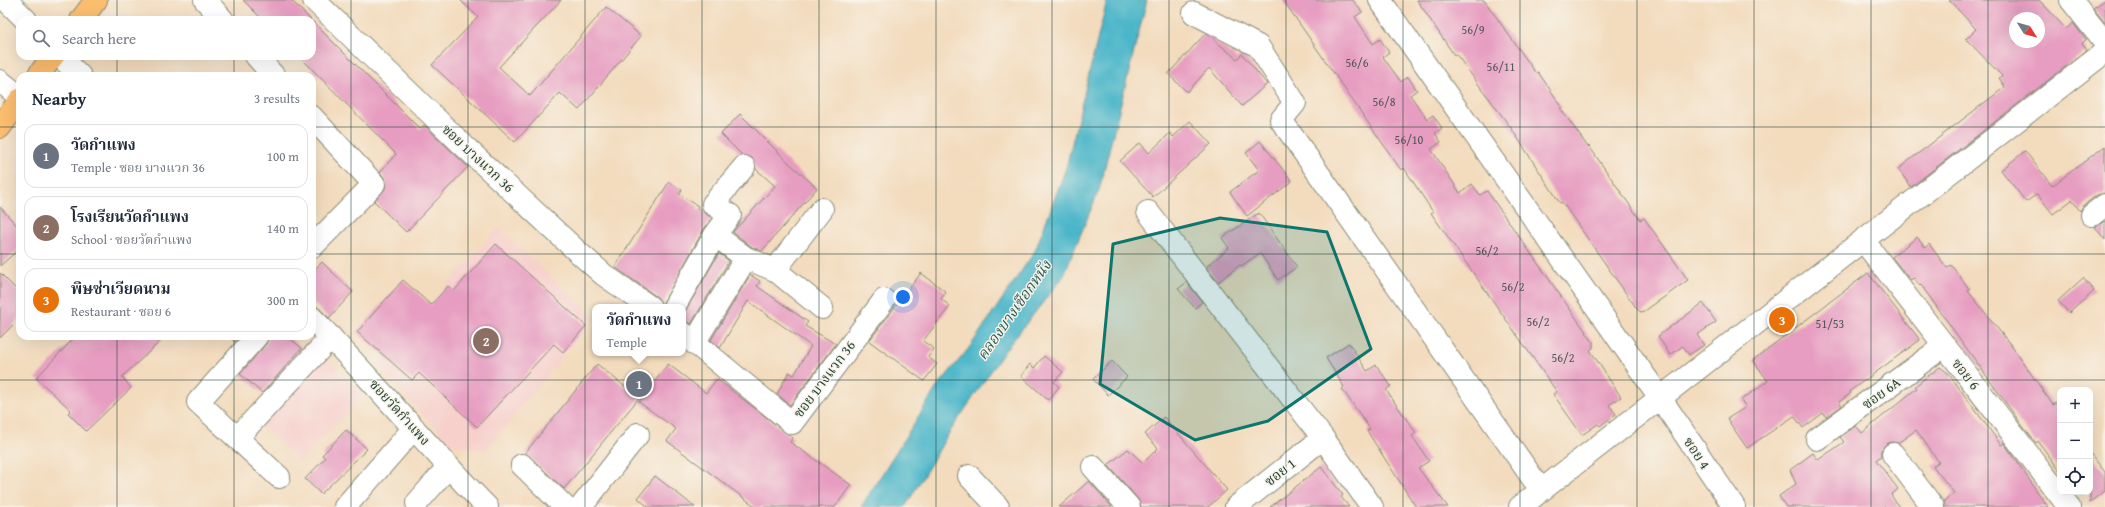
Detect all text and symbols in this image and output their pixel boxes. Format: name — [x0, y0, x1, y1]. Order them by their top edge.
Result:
north arrow — [2009, 12, 2045, 48]
search box — [16, 16, 316, 60]
house number: 56/9 — [1462, 21, 1485, 38]
icon: search — [30, 27, 52, 49]
text: Search here — [62, 28, 136, 49]
house number: 56/6 — [1346, 54, 1369, 71]
house number: 56/11 — [1487, 58, 1516, 75]
text: Nearby — [32, 86, 86, 111]
text: 3 results — [254, 89, 300, 108]
house number: 56/8 — [1373, 93, 1396, 110]
street label: ซอย บางแวก 36 — [437, 119, 519, 197]
house number: 56/10 — [1395, 131, 1424, 148]
text: วัดกำแพง — [71, 134, 136, 155]
text: 1 — [43, 147, 49, 166]
text: 100 m — [267, 147, 299, 166]
text: Temple · ซอย บางแวก 36 — [71, 158, 205, 177]
text: โรงเรียนวัดกำแพง — [71, 206, 189, 227]
text: 2 — [43, 219, 49, 238]
text: 140 m — [267, 219, 299, 238]
text: School · ซอยวัดกำแพง — [71, 230, 192, 249]
house number: 56/2 — [1476, 242, 1499, 259]
water label: คลองบางเชือกหนัง — [971, 255, 1056, 364]
text: พิษซ่าเวียดนาม — [71, 278, 170, 299]
house number: 56/2 — [1502, 278, 1525, 295]
your location — [893, 287, 913, 307]
text: 3 — [43, 291, 49, 310]
text: 300 m — [267, 291, 299, 310]
text: Restaurant · ซอย 6 — [71, 302, 171, 321]
popup — [592, 304, 686, 356]
pin: 3 — [1769, 305, 1795, 335]
text: วัดกำแพง — [607, 309, 671, 330]
house number: 56/2 — [1527, 313, 1550, 330]
house number: 51/53 — [1816, 315, 1845, 332]
pin: 2 — [473, 326, 499, 356]
text: Temple — [607, 333, 647, 352]
street label: ซอย บางแวก 36 — [788, 336, 860, 422]
house number: 56/2 — [1552, 349, 1575, 366]
street label: ซอย 6 — [1947, 354, 1985, 394]
pin: 1 — [626, 369, 652, 399]
street label: ซอย 6A — [1858, 372, 1905, 414]
street label: ซอยวัดกำแพง — [365, 375, 435, 449]
map controls — [2057, 387, 2093, 495]
button: + — [2057, 387, 2093, 423]
button: − — [2057, 423, 2093, 459]
street label: ซอย 4 — [1679, 433, 1715, 473]
street label: ซอย 1 — [1260, 453, 1300, 491]
button: locate — [2057, 459, 2093, 495]

